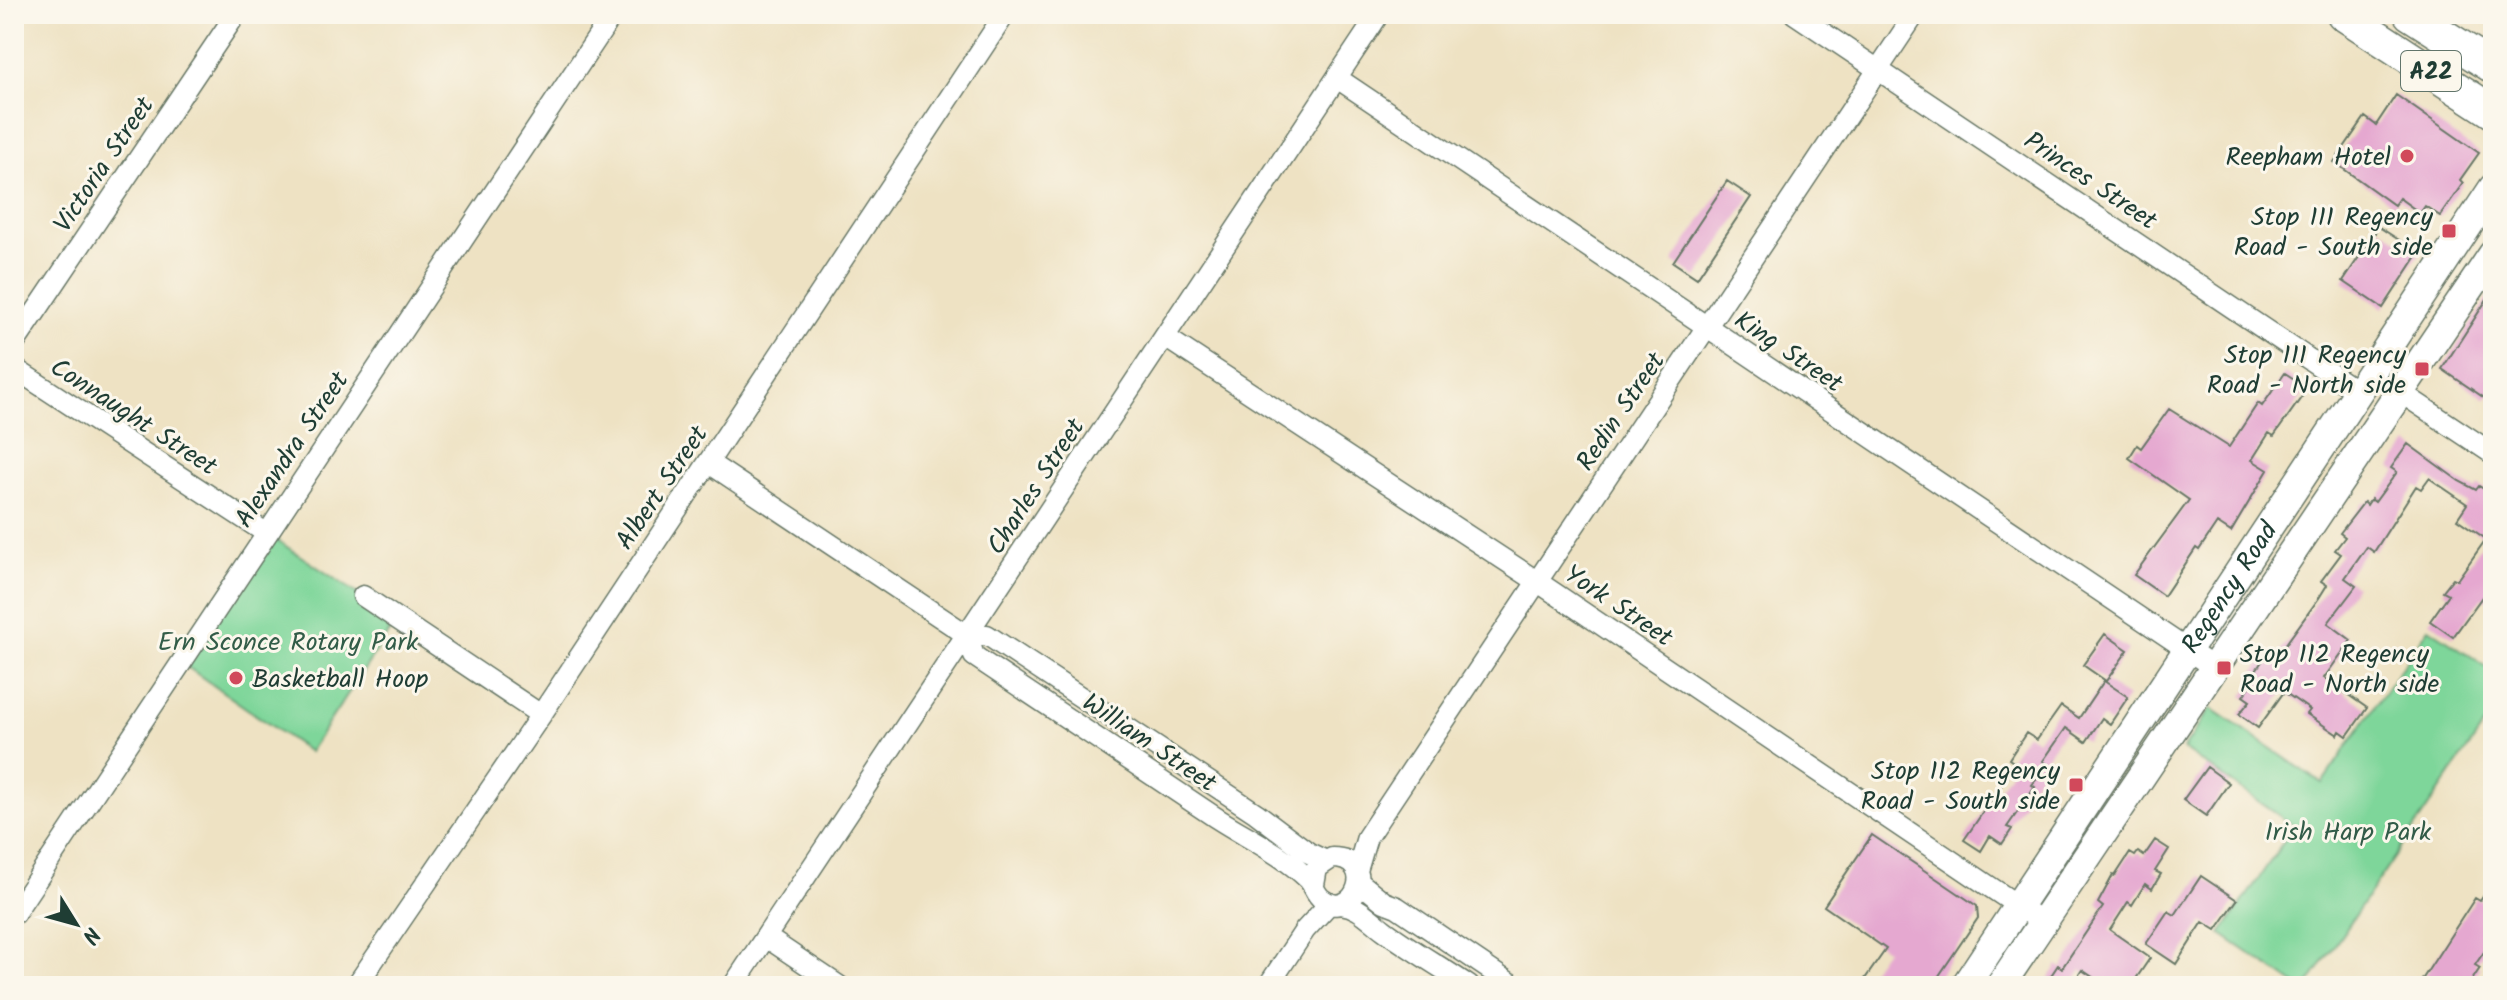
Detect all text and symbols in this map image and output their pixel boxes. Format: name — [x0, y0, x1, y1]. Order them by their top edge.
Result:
road number: A22 — [2401, 51, 2461, 91]
street label: Victoria Street — [43, 88, 166, 242]
street label: Princes Street — [2015, 121, 2166, 243]
place label: Reepham Hotel — [2225, 137, 2391, 179]
marker: Reepham Hotel — [2398, 147, 2416, 165]
place label: Stop 111 Regency Road - South side — [2234, 197, 2434, 269]
marker: Stop 111 Regency Road - South side — [2440, 222, 2458, 240]
street label: King Street — [1725, 301, 1852, 405]
place label: Stop 111 Regency Road - North side — [2207, 335, 2407, 407]
street label: Redin Street — [1566, 343, 1678, 480]
street label: Connaught Street — [41, 348, 226, 488]
marker: Stop 111 Regency Road - North side — [2413, 360, 2431, 378]
street label: Alexandra Street — [225, 363, 361, 537]
street label: Charles Street — [977, 410, 1097, 564]
street label: Albert Street — [605, 417, 720, 559]
street label: Regency Road — [2171, 513, 2290, 663]
street label: York Street — [1555, 555, 1682, 659]
park label: Ern Sconce Rotary Park — [158, 622, 419, 664]
place label: Stop 112 Regency Road - North side — [2240, 634, 2440, 706]
place label: Basketball Hoop — [252, 659, 429, 701]
marker: Stop 112 Regency Road - North side — [2215, 659, 2233, 677]
marker: Basketball Hoop — [227, 669, 245, 687]
street label: William Street — [1073, 683, 1226, 805]
place label: Stop 112 Regency Road - South side — [1861, 751, 2061, 823]
marker: Stop 112 Regency Road - South side — [2067, 776, 2085, 794]
park label: Irish Harp Park — [2265, 812, 2432, 854]
north arrow — [36, 884, 116, 964]
text: N — [72, 918, 108, 951]

